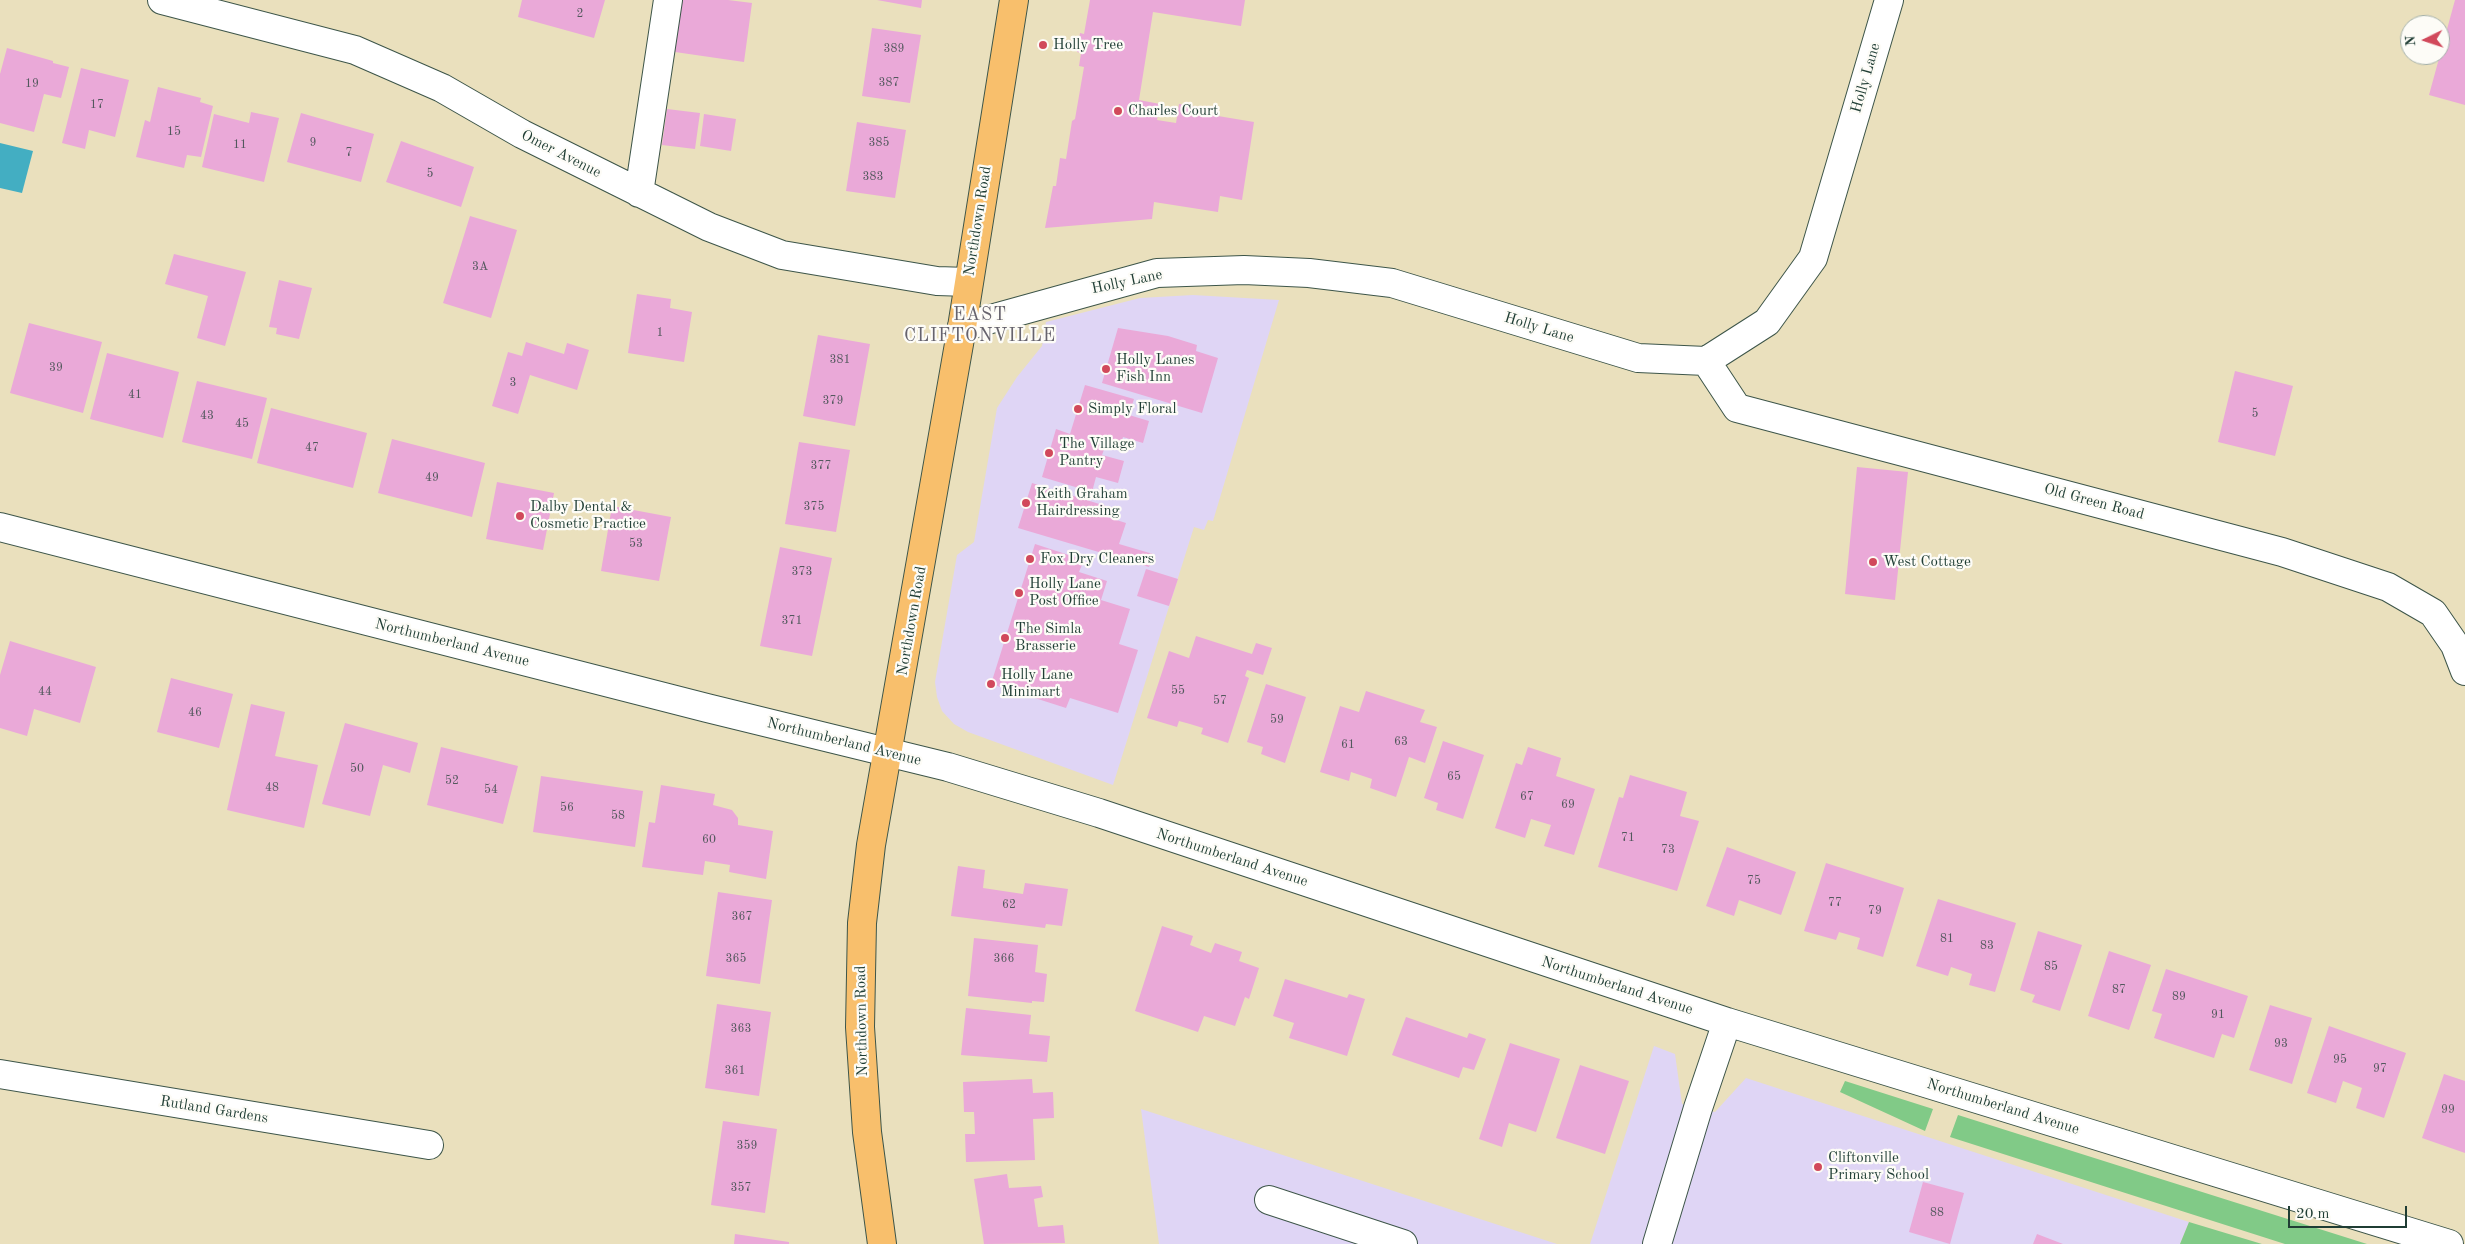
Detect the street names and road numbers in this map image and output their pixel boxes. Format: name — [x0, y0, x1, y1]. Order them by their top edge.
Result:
street label: Holly Lane — [1847, 41, 1885, 115]
street label: Omer Avenue — [518, 126, 604, 182]
street label: Northdown Road — [960, 165, 996, 277]
street label: Holly Lane — [1090, 266, 1164, 298]
street label: Holly Lane — [1502, 309, 1576, 347]
street label: Old Green Road — [2042, 480, 2146, 524]
street label: Northdown Road — [894, 565, 930, 677]
street label: Northumberland Avenue — [373, 615, 531, 671]
street label: Northumberland Avenue — [765, 714, 923, 770]
street label: Northumberland Avenue — [1154, 825, 1310, 891]
street label: Northumberland Avenue — [1539, 953, 1695, 1019]
street label: Northdown Road — [852, 965, 872, 1077]
street label: Northumberland Avenue — [1925, 1075, 2081, 1139]
street label: Rutland Gardens — [159, 1093, 269, 1127]

